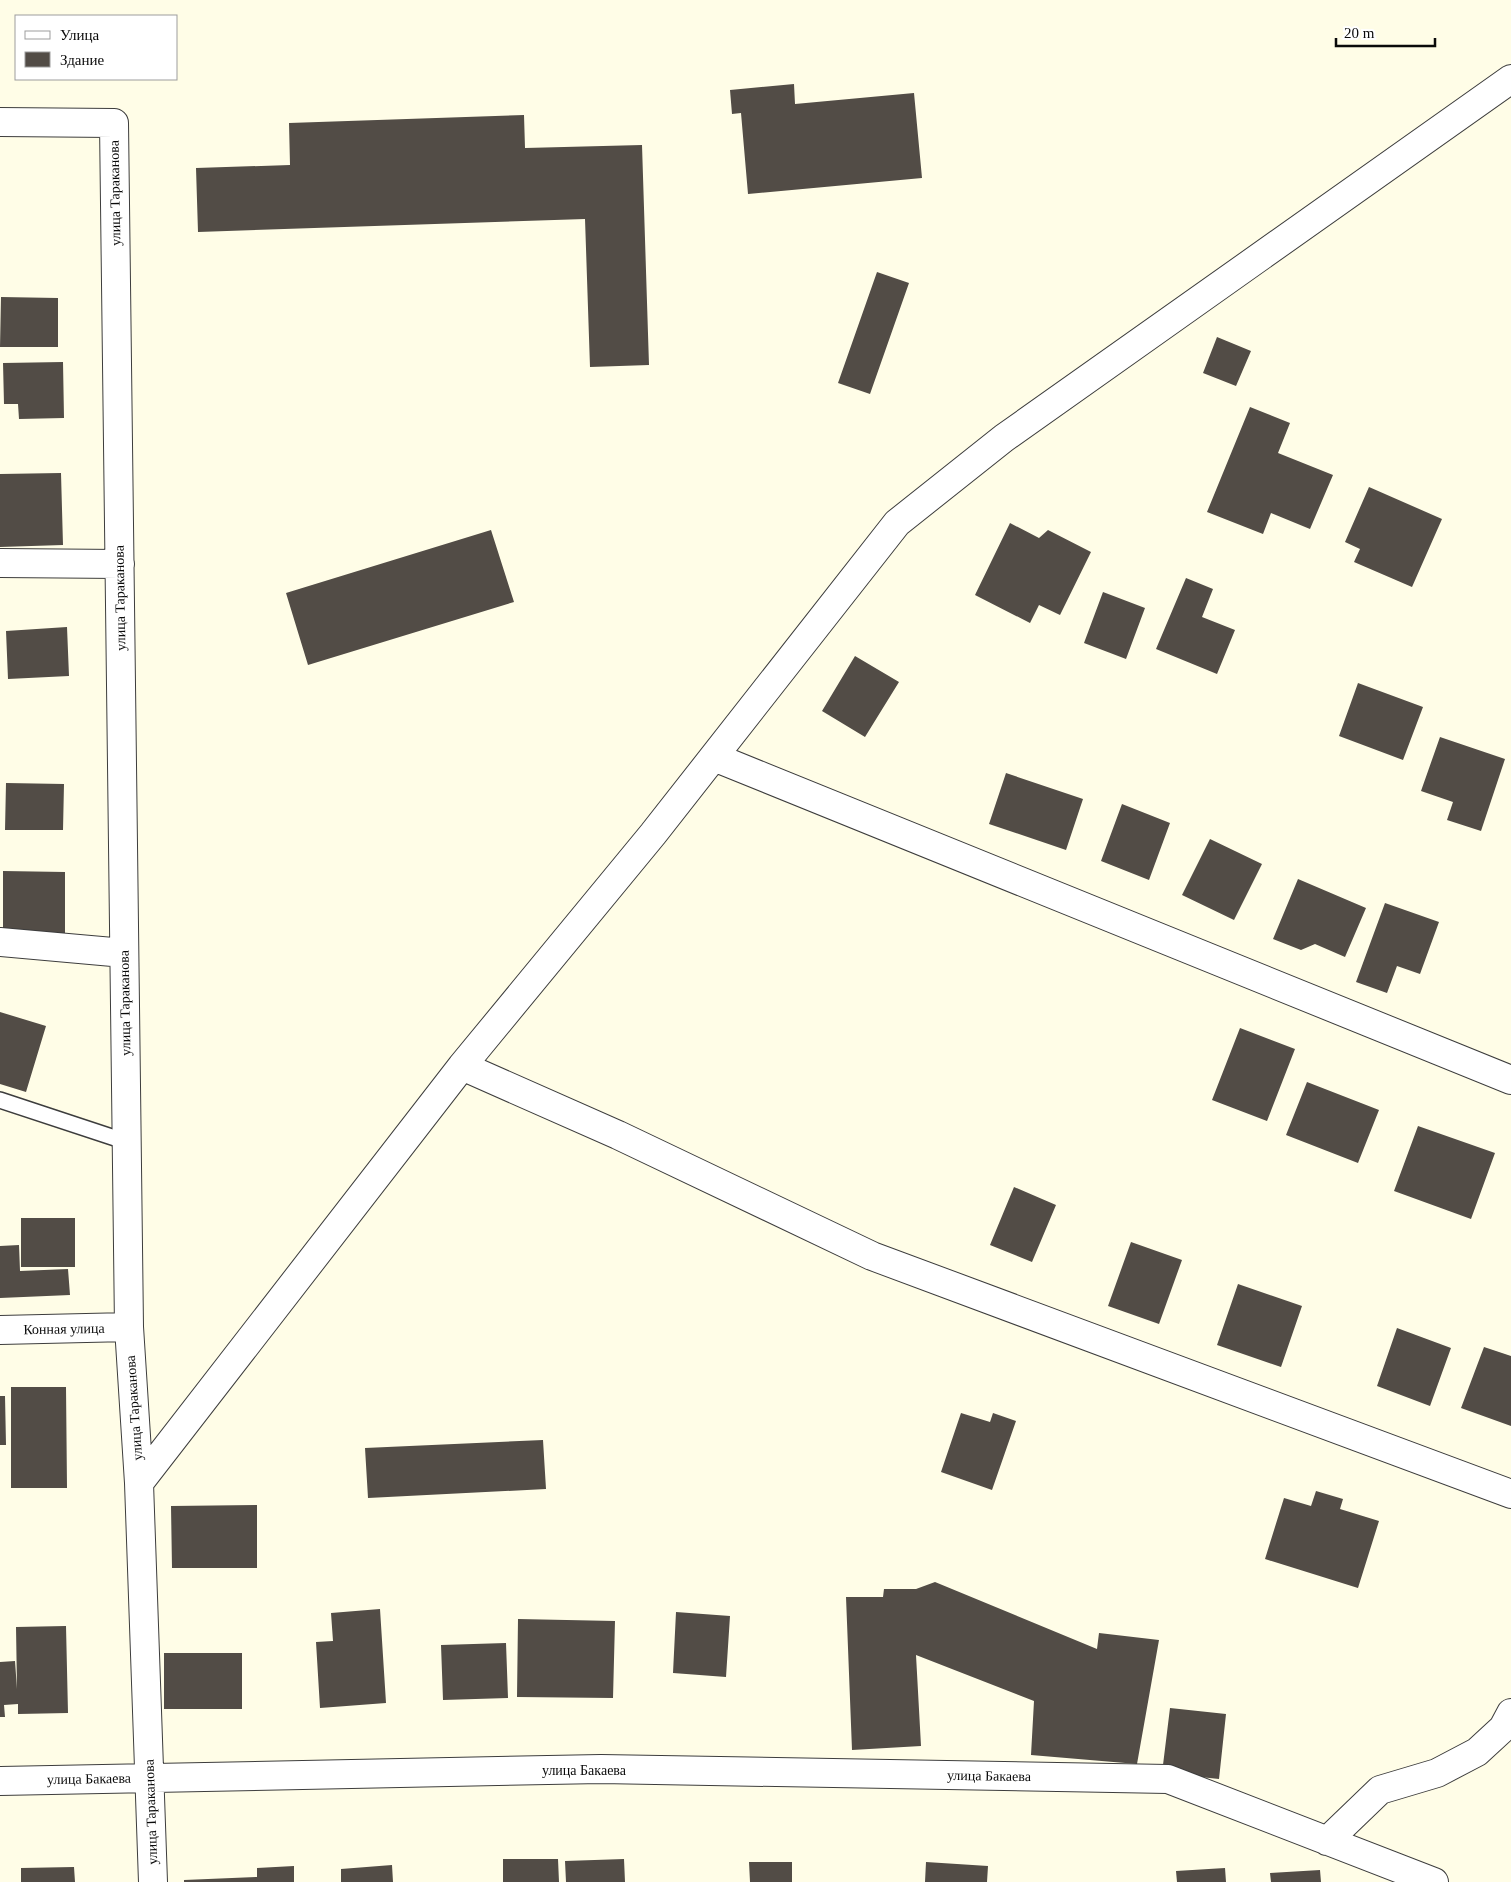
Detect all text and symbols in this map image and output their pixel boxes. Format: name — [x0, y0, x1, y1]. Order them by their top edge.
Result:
legend — [15, 15, 178, 80]
scale bar — [1336, 15, 1435, 47]
text: 20 m — [1344, 25, 1375, 41]
text: Улица — [60, 27, 99, 43]
text: Здание — [60, 52, 104, 68]
street label: улица Тараканова — [107, 139, 123, 246]
street label: улица Тараканова — [112, 544, 128, 651]
street label: улица Тараканова — [117, 949, 133, 1056]
street label: Конная улица — [23, 1321, 106, 1337]
street label: улица Тараканова — [123, 1354, 145, 1461]
street label: улица Тараканова — [142, 1758, 160, 1865]
street label: улица Бакаева — [542, 1763, 627, 1778]
street label: улица Бакаева — [947, 1768, 1032, 1784]
street label: улица Бакаева — [47, 1771, 132, 1787]

